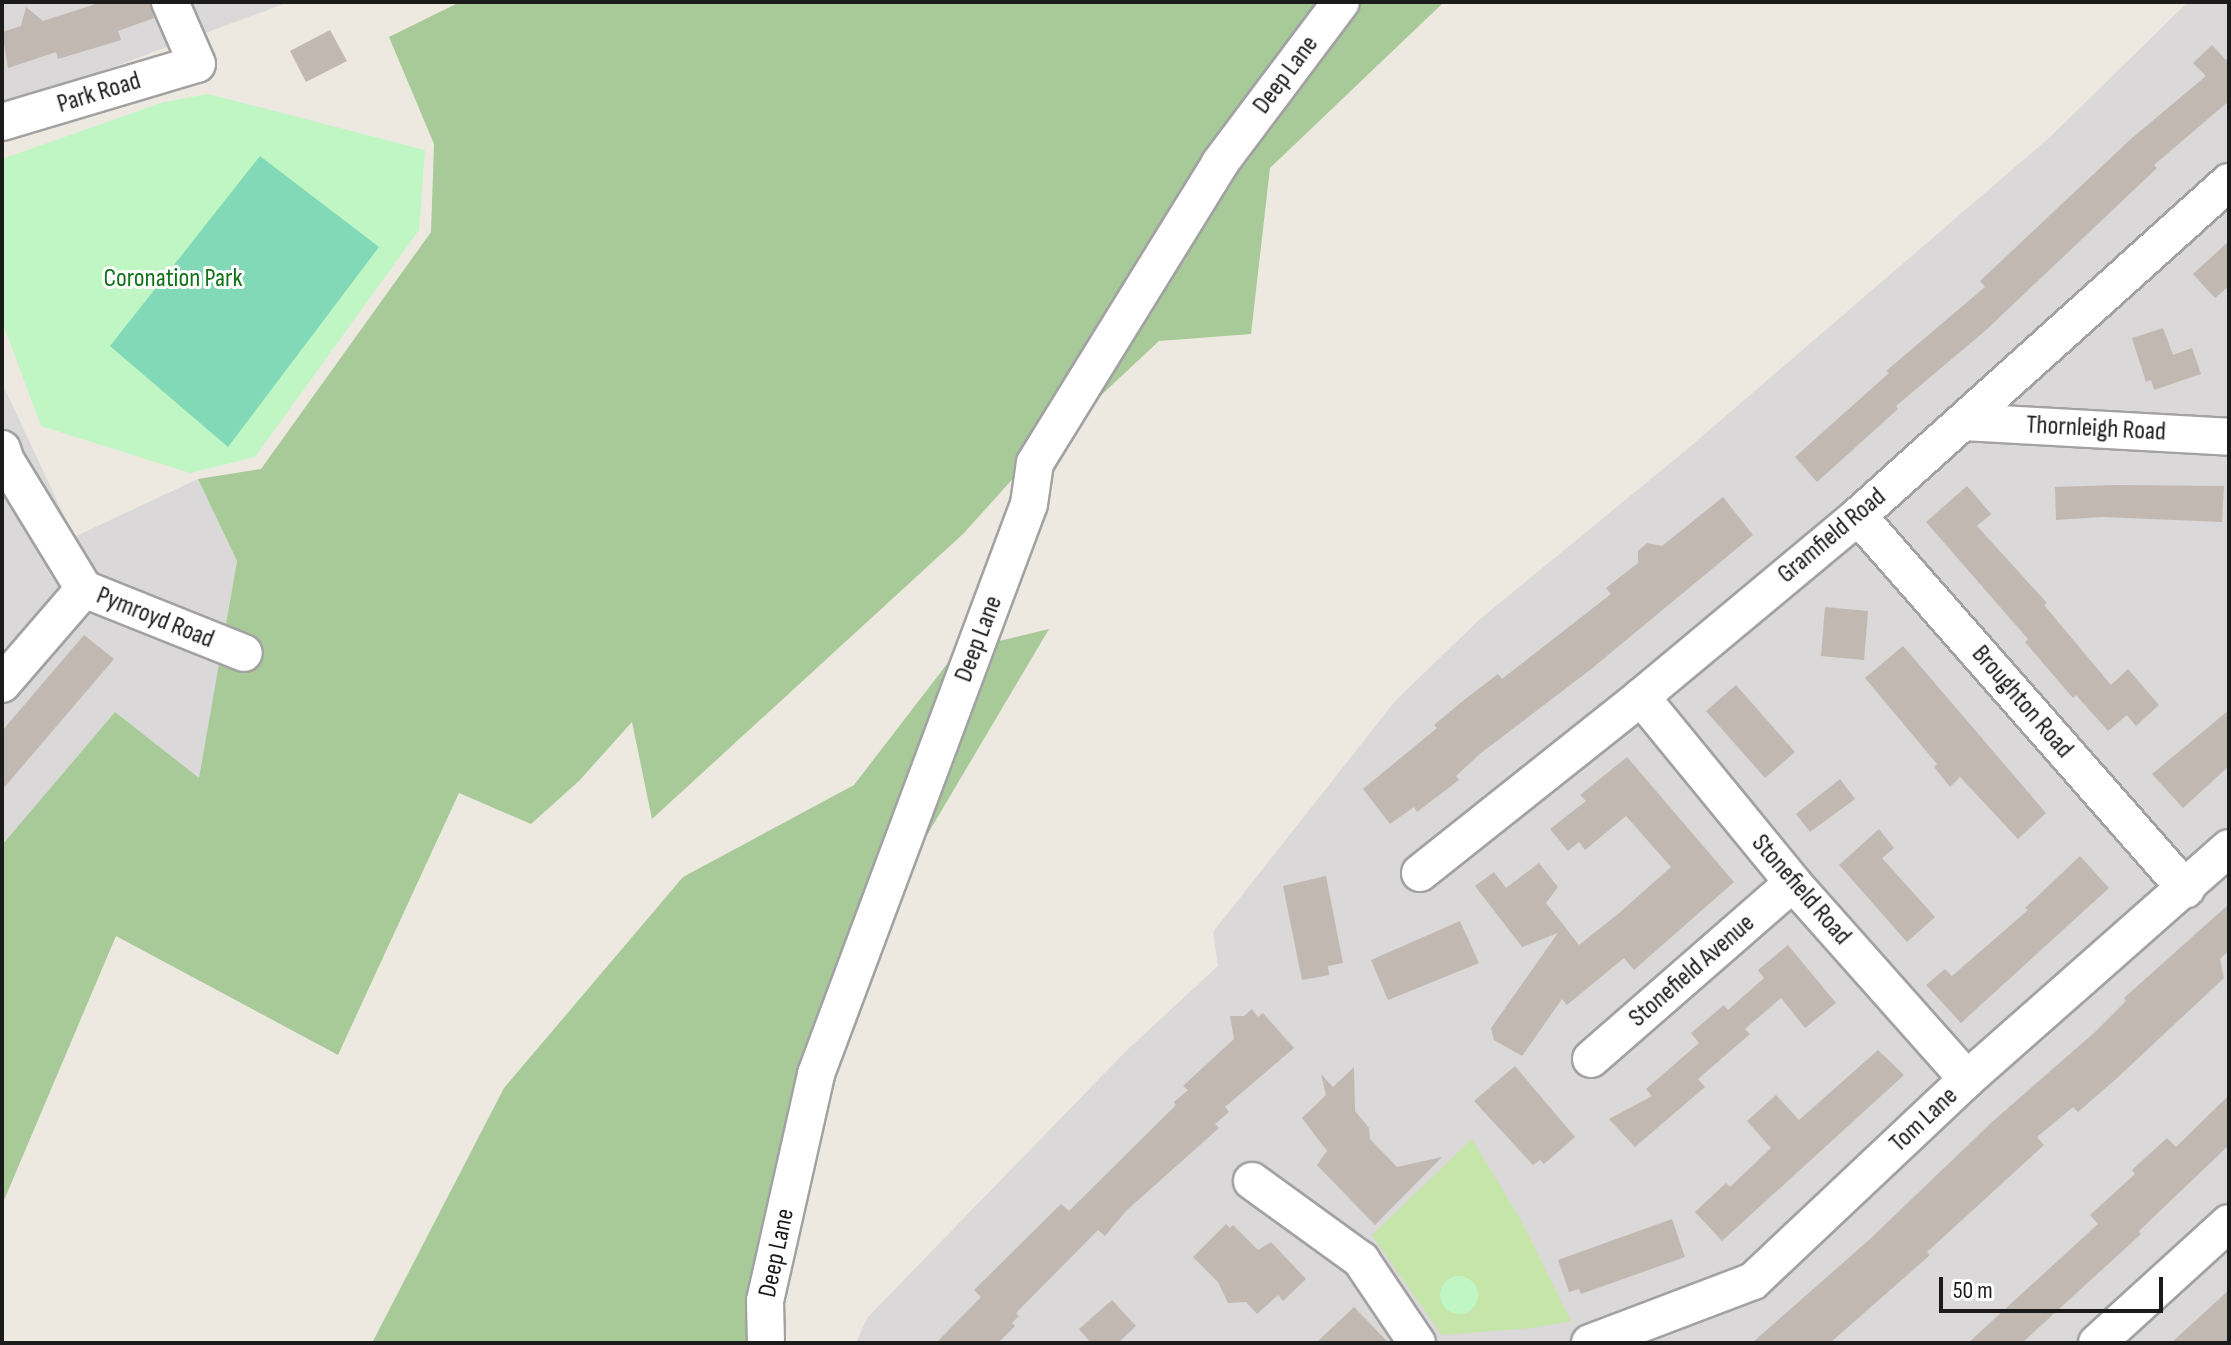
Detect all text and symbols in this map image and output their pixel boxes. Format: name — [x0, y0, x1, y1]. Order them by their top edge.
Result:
street label: Deep Lane — [1247, 30, 1325, 120]
street label: Park Road — [54, 66, 144, 120]
park label: Coronation Park — [104, 263, 242, 295]
street label: Thornleigh Road — [2025, 410, 2167, 448]
street label: Gramfield Road — [1772, 482, 1892, 590]
street label: Pymroyd Road — [92, 580, 218, 656]
street label: Deep Lane — [948, 591, 1010, 687]
street label: Broughton Road — [1965, 639, 2079, 765]
street label: Stonefield Road — [1745, 828, 1857, 952]
street label: Stonefield Avenue — [1623, 908, 1761, 1034]
street label: Tom Lane — [1883, 1081, 1965, 1159]
street label: Deep Lane — [752, 1206, 802, 1300]
scale bar — [1943, 1261, 2167, 1311]
text: 50 m — [1953, 1276, 1993, 1305]

